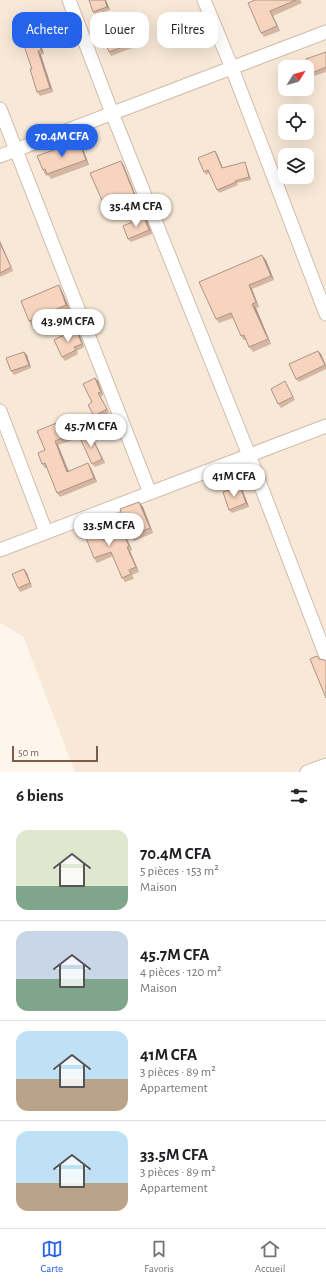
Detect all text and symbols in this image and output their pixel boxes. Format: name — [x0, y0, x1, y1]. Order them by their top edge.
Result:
chip: Acheter — [12, 12, 82, 48]
chip: Louer — [90, 12, 149, 48]
chip: Filtres — [157, 12, 218, 48]
north arrow — [278, 60, 314, 96]
map controls — [278, 60, 314, 184]
button: locate — [278, 104, 314, 140]
pin: 70.4M CFA — [16, 124, 108, 158]
text: 70.4M CFA — [35, 130, 89, 143]
button: layers — [278, 148, 314, 184]
pin: 35.4M CFA — [90, 194, 182, 228]
text: 35.4M CFA — [109, 200, 163, 213]
pin: 43.9M CFA — [22, 309, 114, 343]
text: 43.9M CFA — [41, 315, 95, 328]
pin: 45.7M CFA — [45, 414, 137, 448]
text: 45.7M CFA — [64, 420, 118, 433]
pin: 41M CFA — [197, 464, 271, 498]
text: 41M CFA — [212, 470, 256, 483]
pin: 33.5M CFA — [63, 513, 155, 547]
text: 33.5M CFA — [83, 519, 135, 532]
scale bar — [12, 744, 98, 763]
text: 50 m — [18, 747, 39, 758]
icon: filters — [288, 785, 310, 807]
text: 6 biens — [16, 787, 64, 804]
text: 70.4M CFA — [140, 845, 211, 862]
icon: home — [48, 846, 96, 894]
text: 5 pièces · 153 m² — [140, 865, 219, 878]
text: Maison — [140, 881, 177, 894]
text: 45.7M CFA — [140, 946, 210, 963]
icon: home — [48, 947, 96, 995]
text: 4 pièces · 120 m² — [140, 966, 222, 979]
text: Maison — [140, 982, 177, 995]
text: 41M CFA — [140, 1046, 197, 1063]
icon: home — [48, 1047, 96, 1095]
text: 3 pièces · 89 m² — [140, 1066, 216, 1079]
text: Appartement — [140, 1082, 208, 1095]
text: 33.5M CFA — [140, 1146, 208, 1163]
icon: home — [48, 1147, 96, 1195]
text: 3 pièces · 89 m² — [140, 1166, 216, 1179]
text: Appartement — [140, 1182, 208, 1195]
tab: Carte — [41, 1238, 63, 1275]
tab: Favoris — [144, 1238, 174, 1275]
tab: Accueil — [255, 1238, 285, 1275]

